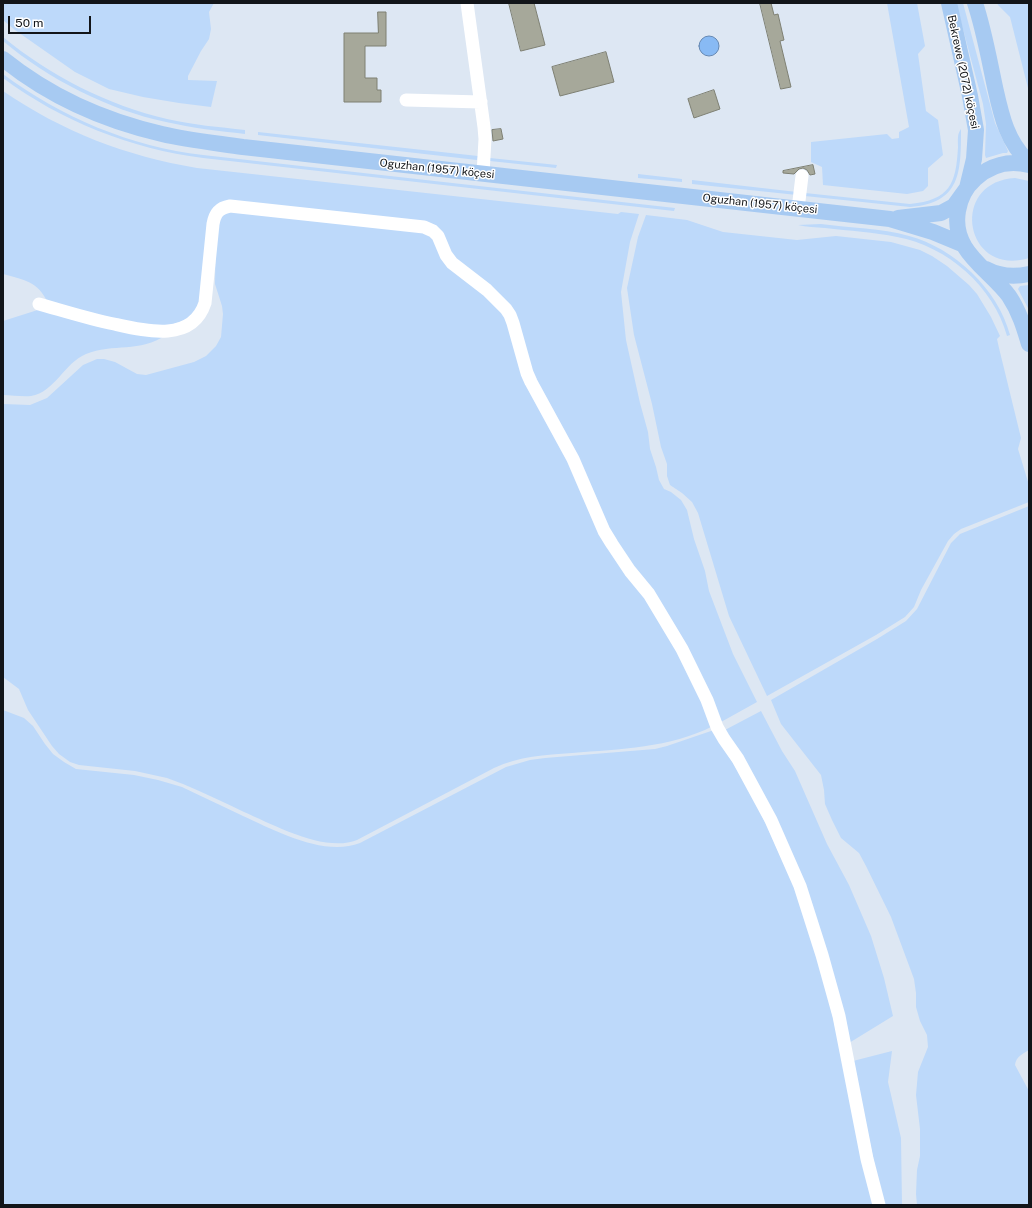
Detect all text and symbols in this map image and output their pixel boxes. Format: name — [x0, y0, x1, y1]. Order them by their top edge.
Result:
scale bar — [10, 8, 93, 34]
street label: Bekrewe (2072) köçesi — [945, 14, 981, 130]
text: 50 m — [15, 16, 43, 30]
street label: Oguzhan (1957) köçesi — [379, 156, 495, 182]
street label: Oguzhan (1957) köçesi — [702, 191, 818, 217]

